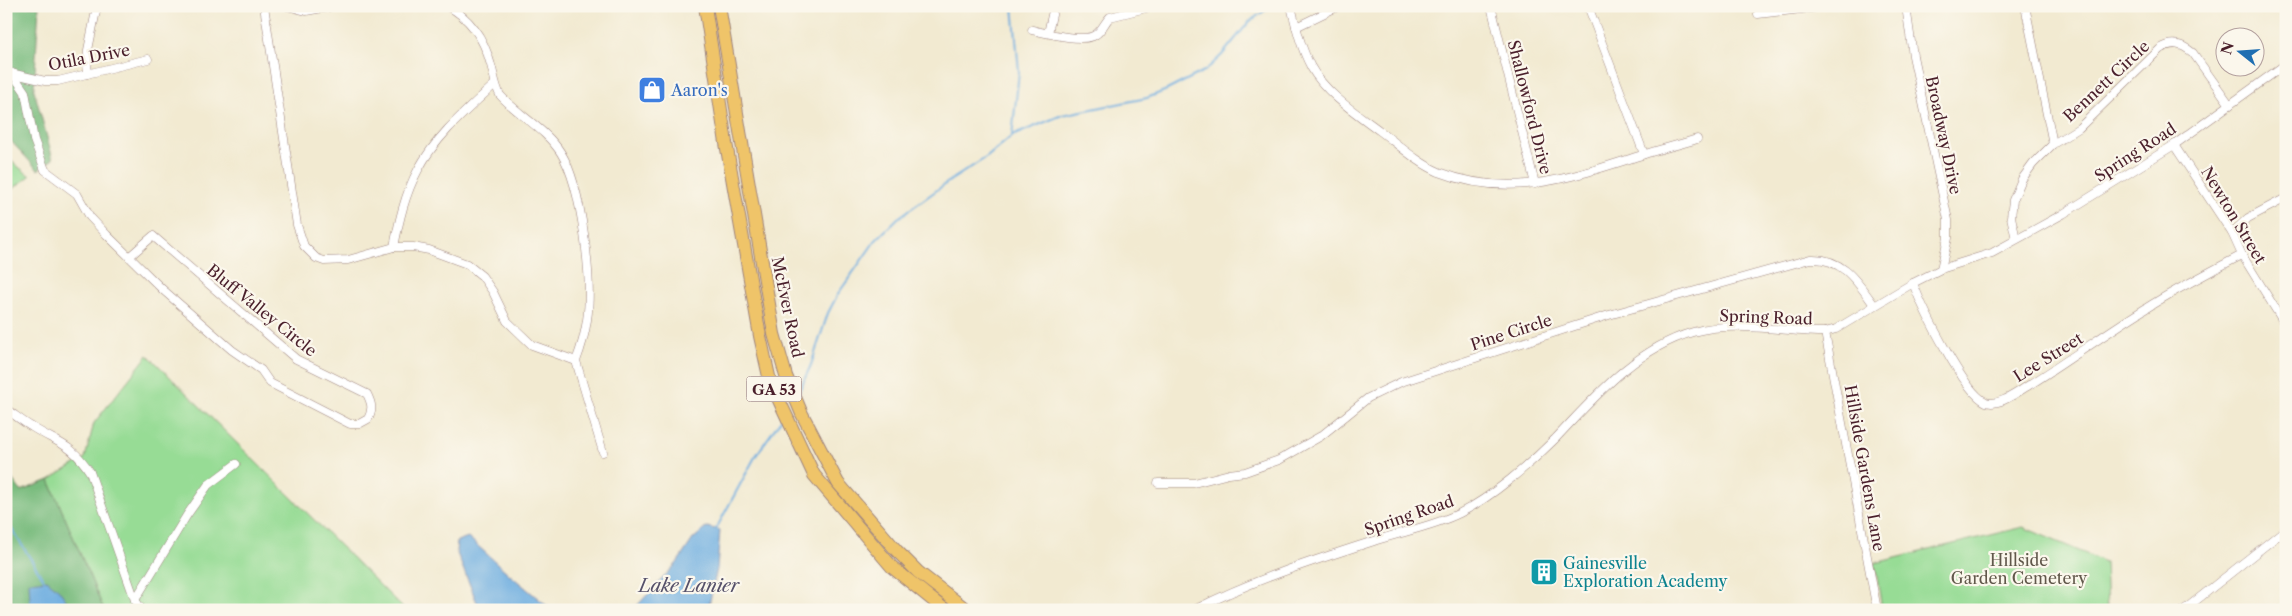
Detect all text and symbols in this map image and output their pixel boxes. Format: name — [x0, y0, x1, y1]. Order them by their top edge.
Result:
north arrow — [2214, 28, 2264, 78]
street label: Bennett Circle — [2059, 36, 2153, 126]
street label: Shallowford Drive — [1504, 38, 1556, 176]
street label: Otila Drive — [47, 39, 132, 75]
text: N — [2217, 40, 2238, 57]
street label: Broadway Drive — [1922, 74, 1966, 196]
shop icon: Aaron's — [637, 75, 667, 105]
place label: Aaron's — [670, 80, 728, 100]
street label: Spring Road — [2090, 118, 2180, 186]
street label: Newton Street — [2197, 163, 2271, 268]
street label: McEver Road — [768, 255, 808, 360]
street label: Bluff Valley Circle — [203, 260, 321, 360]
street label: Spring Road — [1719, 305, 1813, 329]
street label: Pine Circle — [1468, 309, 1554, 355]
street label: Lee Street — [2010, 328, 2087, 386]
road number: GA 53 — [746, 376, 802, 402]
street label: Hillside Gardens Lane — [1841, 383, 1889, 553]
street label: Spring Road — [1362, 490, 1457, 540]
park label: Hillside Garden Cemetery — [1951, 550, 2088, 588]
place label: Gainesville Exploration Academy — [1563, 553, 1728, 591]
building icon: Gainesville Exploration Academy — [1529, 557, 1559, 587]
water label: Lake Lanier — [637, 575, 741, 597]

